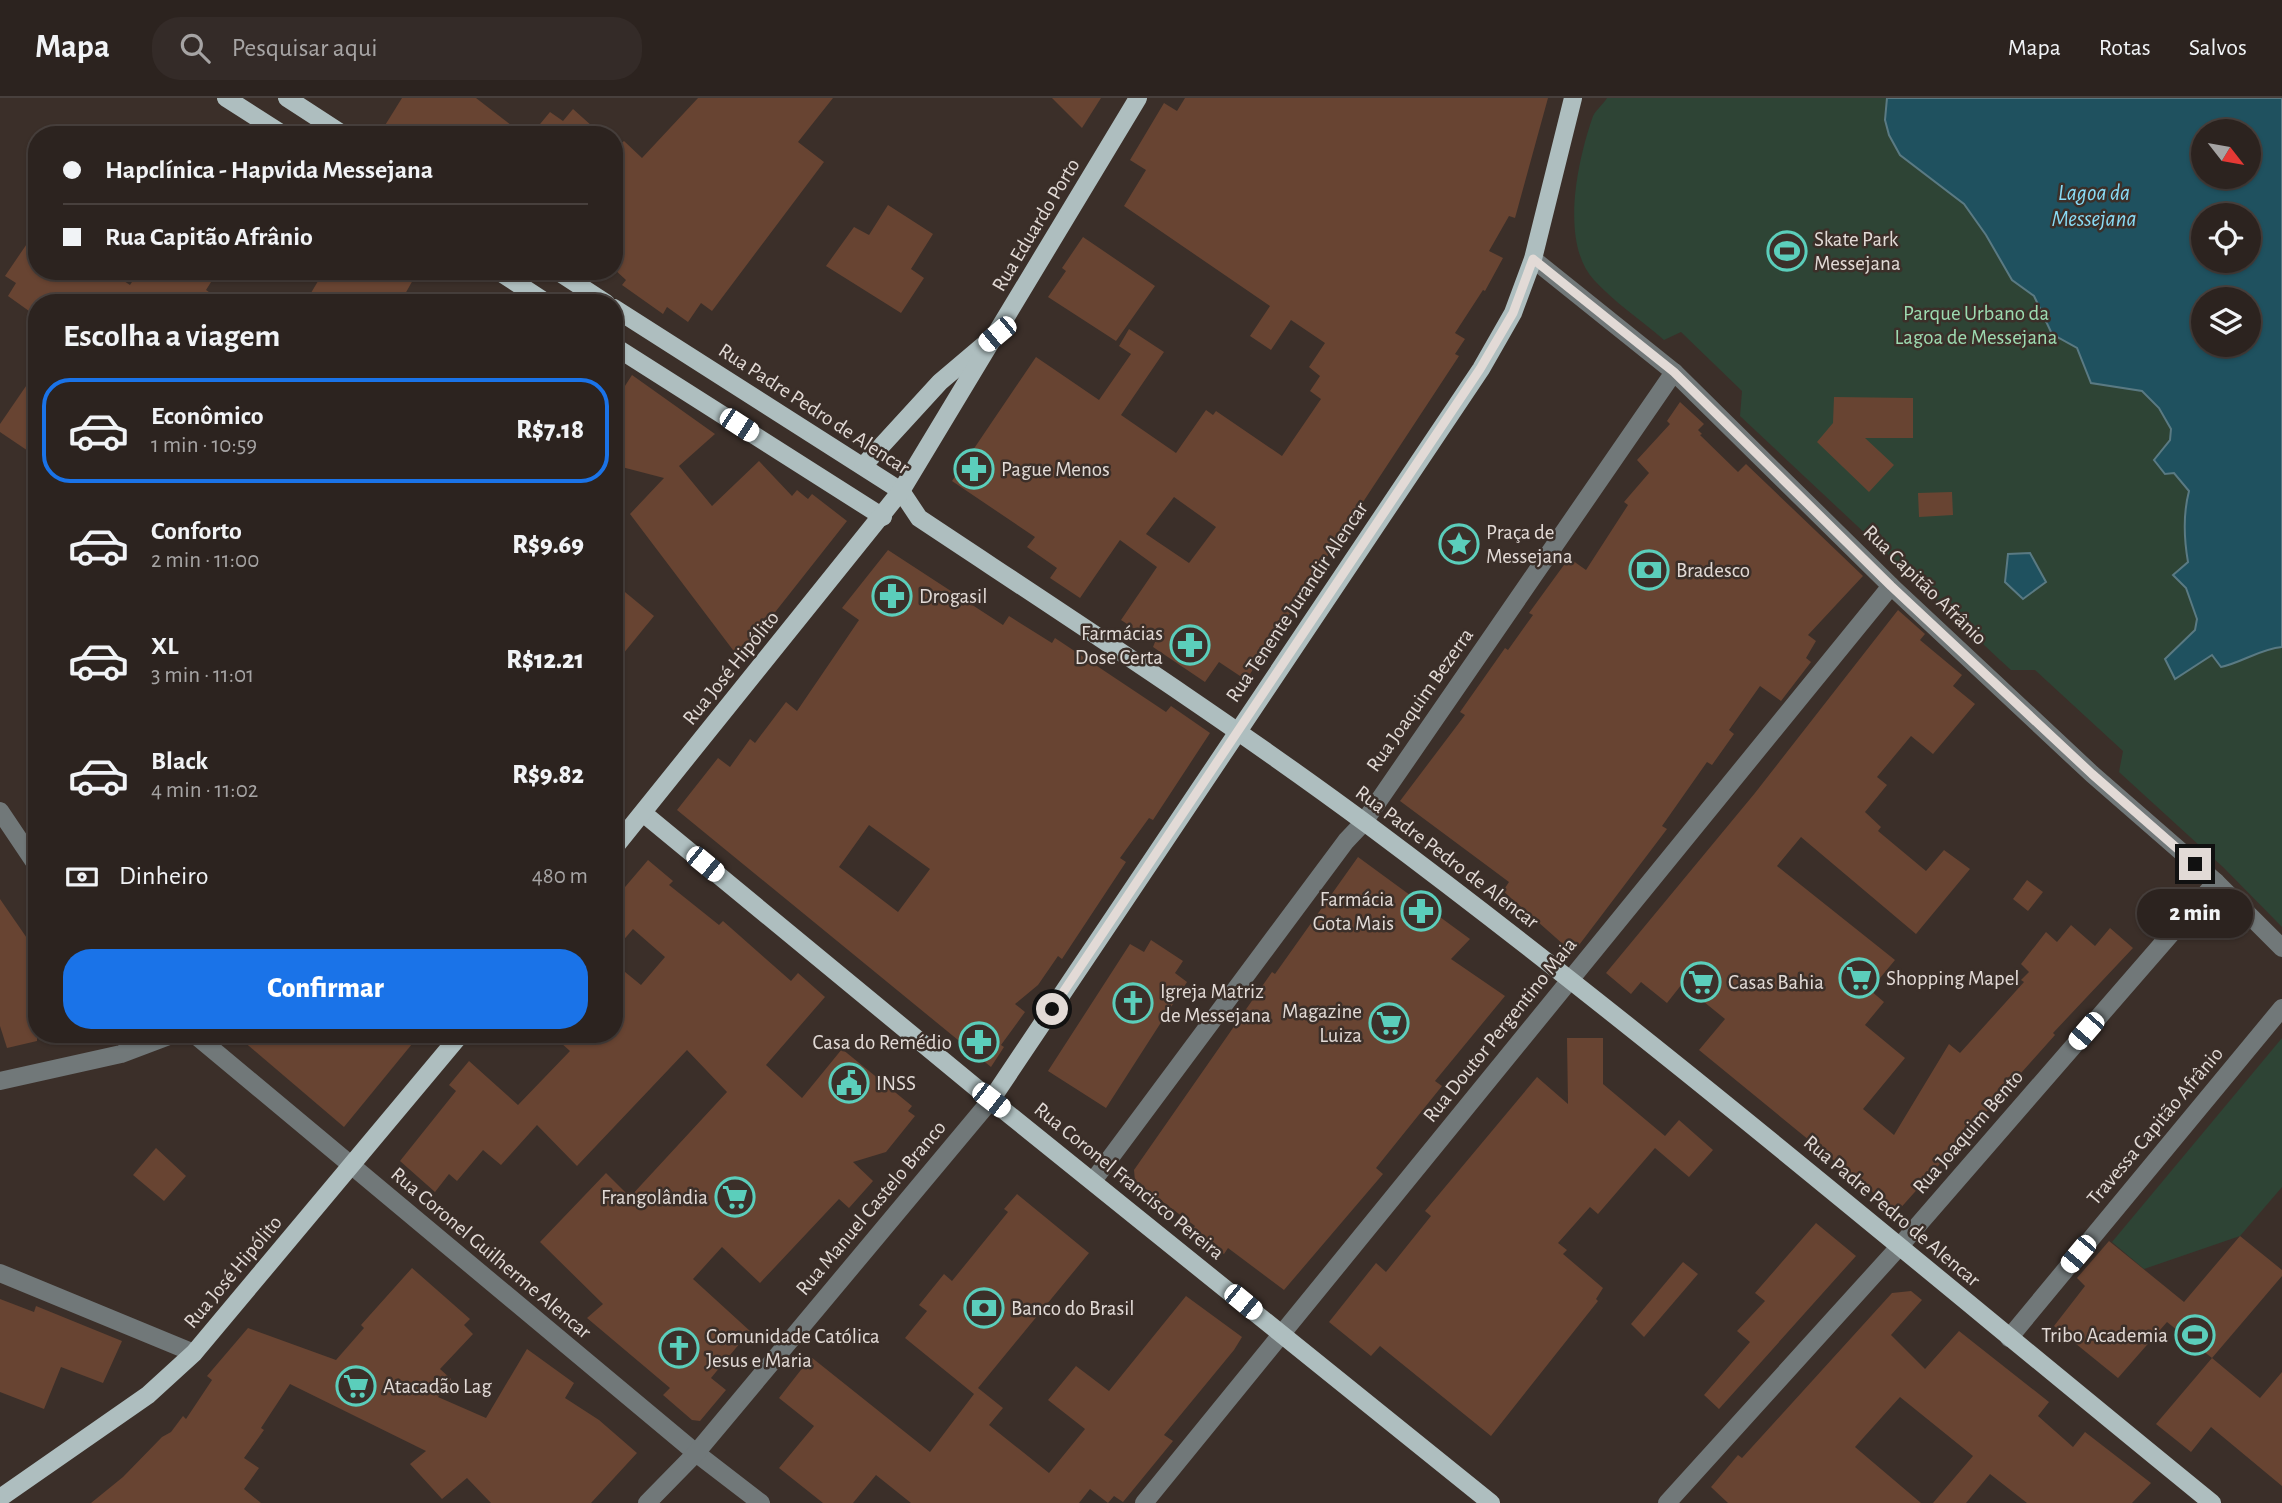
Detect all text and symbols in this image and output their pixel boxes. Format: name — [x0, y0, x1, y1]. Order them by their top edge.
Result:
search box — [152, 17, 642, 80]
icon: search — [176, 29, 214, 67]
text: Mapa — [35, 31, 110, 64]
text: Pesquisar aqui — [232, 35, 378, 61]
text: Mapa — [2008, 36, 2061, 60]
text: Rotas — [2099, 36, 2151, 60]
text: Salvos — [2189, 36, 2247, 60]
north arrow — [2191, 119, 2261, 189]
map controls — [2191, 119, 2261, 357]
street label: Rua Eduardo Porto — [988, 155, 1084, 295]
text: Hapclínica - Hapvida Messejana — [105, 157, 433, 183]
water label: Lagoa da Messejana — [2051, 182, 2137, 231]
button: locate — [2191, 203, 2261, 273]
text: Rua Capitão Afrânio — [105, 224, 313, 250]
place label: Skate Park Messejana — [1814, 229, 1901, 274]
sports icon: Skate Park Messejana — [1766, 230, 1808, 272]
button: layers — [2191, 287, 2261, 357]
park label: Parque Urbano da Lagoa de Messejana — [1895, 303, 2058, 348]
car — [975, 312, 1020, 356]
text: Escolha a viagem — [63, 320, 280, 352]
street label: Rua Padre Pedro de Alencar — [715, 339, 913, 479]
icon: car — [67, 399, 130, 462]
text: Econômico — [151, 403, 264, 429]
car — [716, 405, 763, 445]
text: R$7.18 — [516, 417, 584, 443]
text: 1 min · 10:59 — [151, 434, 257, 457]
pharmacy icon: Pague Menos — [953, 448, 995, 490]
place label: Pague Menos — [1001, 459, 1110, 480]
street label: Rua Tenente Jurandir Alencar — [1222, 498, 1372, 706]
icon: car — [67, 514, 130, 577]
text: Conforto — [151, 518, 242, 544]
street label: Rua Capitão Afrânio — [1859, 521, 1991, 649]
place label: Praça de Messejana — [1486, 522, 1573, 567]
place icon: Praça de Messejana — [1438, 523, 1480, 565]
text: R$9.69 — [512, 532, 584, 558]
text: 2 min · 11:00 — [151, 549, 259, 572]
bank icon: Bradesco — [1628, 549, 1670, 591]
place label: Bradesco — [1676, 560, 1750, 581]
pharmacy icon: Drogasil — [871, 575, 913, 617]
place label: Drogasil — [919, 586, 987, 607]
street label: Rua José Hipólito — [679, 607, 783, 729]
place label: Farmácias Dose Certa — [1075, 623, 1163, 668]
pharmacy icon: Farmácias Dose Certa — [1169, 624, 1211, 666]
street label: Rua Joaquim Bezerra — [1363, 624, 1477, 776]
icon: car — [67, 629, 130, 692]
text: XL — [151, 633, 178, 659]
text: R$12.21 — [506, 647, 584, 673]
text: 3 min · 11:01 — [151, 664, 254, 687]
icon: car — [67, 744, 130, 807]
text: Black — [151, 748, 208, 774]
text: R$9.82 — [512, 762, 584, 788]
text: 4 min · 11:02 — [151, 779, 258, 802]
street label: Rua Padre Pedro de Alencar — [1352, 781, 1543, 933]
car — [683, 843, 728, 885]
route end — [2179, 848, 2211, 880]
icon: cash — [63, 858, 101, 896]
text: Dinheiro — [119, 863, 208, 889]
text: 480 m — [532, 865, 588, 888]
callout: 2 min — [2137, 888, 2253, 938]
place label: Farmácia Gota Mais — [1313, 889, 1394, 934]
pharmacy icon: Farmácia Gota Mais — [1400, 890, 1442, 932]
text: 2 min — [2169, 902, 2221, 925]
street label: Rua Doutor Pergentino Maia — [1419, 933, 1581, 1126]
button: Confirmar — [63, 949, 588, 1029]
supermarket icon: Shopping Mapel — [1838, 957, 1880, 999]
supermarket icon: Casas Bahia — [1680, 961, 1722, 1003]
place label: Shopping Mapel — [1886, 968, 2020, 989]
place label: Casas Bahia — [1728, 972, 1824, 993]
place label: Igreja Matriz de Messejana — [1160, 981, 1271, 1026]
church icon: Igreja Matriz de Messejana — [1112, 982, 1154, 1024]
route start — [1036, 993, 1068, 1025]
place label: Magazine Luiza — [1282, 1001, 1362, 1046]
supermarket icon: Magazine Luiza — [1368, 1002, 1410, 1044]
car — [2065, 1008, 2108, 1054]
pharmacy icon: Casa do Remédio — [958, 1021, 1000, 1063]
place label: Casa do Remédio — [812, 1032, 952, 1053]
street label: Travessa Capitão Afrânio — [2083, 1043, 2227, 1209]
public building icon: INSS — [828, 1062, 870, 1104]
street label: Rua Joaquim Bento — [1909, 1066, 2027, 1198]
place label: INSS — [876, 1073, 916, 1094]
car — [968, 1079, 1015, 1121]
street label: Rua Coronel Francisco Pereira — [1030, 1098, 1228, 1264]
street label: Rua Manuel Castelo Branco — [792, 1117, 950, 1299]
street label: Rua Padre Pedro de Alencar — [1800, 1131, 1984, 1291]
street label: Rua Coronel Guilherme Alencar — [387, 1163, 595, 1343]
supermarket icon: Frangolândia — [714, 1176, 756, 1218]
place label: Frangolândia — [601, 1187, 708, 1208]
street label: Rua José Hipólito — [180, 1212, 286, 1332]
car — [2057, 1231, 2100, 1277]
car — [1221, 1281, 1266, 1323]
bank icon: Banco do Brasil — [963, 1287, 1005, 1329]
place label: Banco do Brasil — [1011, 1298, 1135, 1319]
sports icon: Tribo Academia — [2174, 1314, 2216, 1356]
place label: Tribo Academia — [2041, 1325, 2168, 1346]
place label: Comunidade Católica Jesus e Maria — [706, 1326, 880, 1371]
church icon: Comunidade Católica Jesus e Maria — [658, 1327, 700, 1369]
supermarket icon: Atacadão Lag — [335, 1365, 377, 1407]
place label: Atacadão Lag — [383, 1376, 492, 1397]

